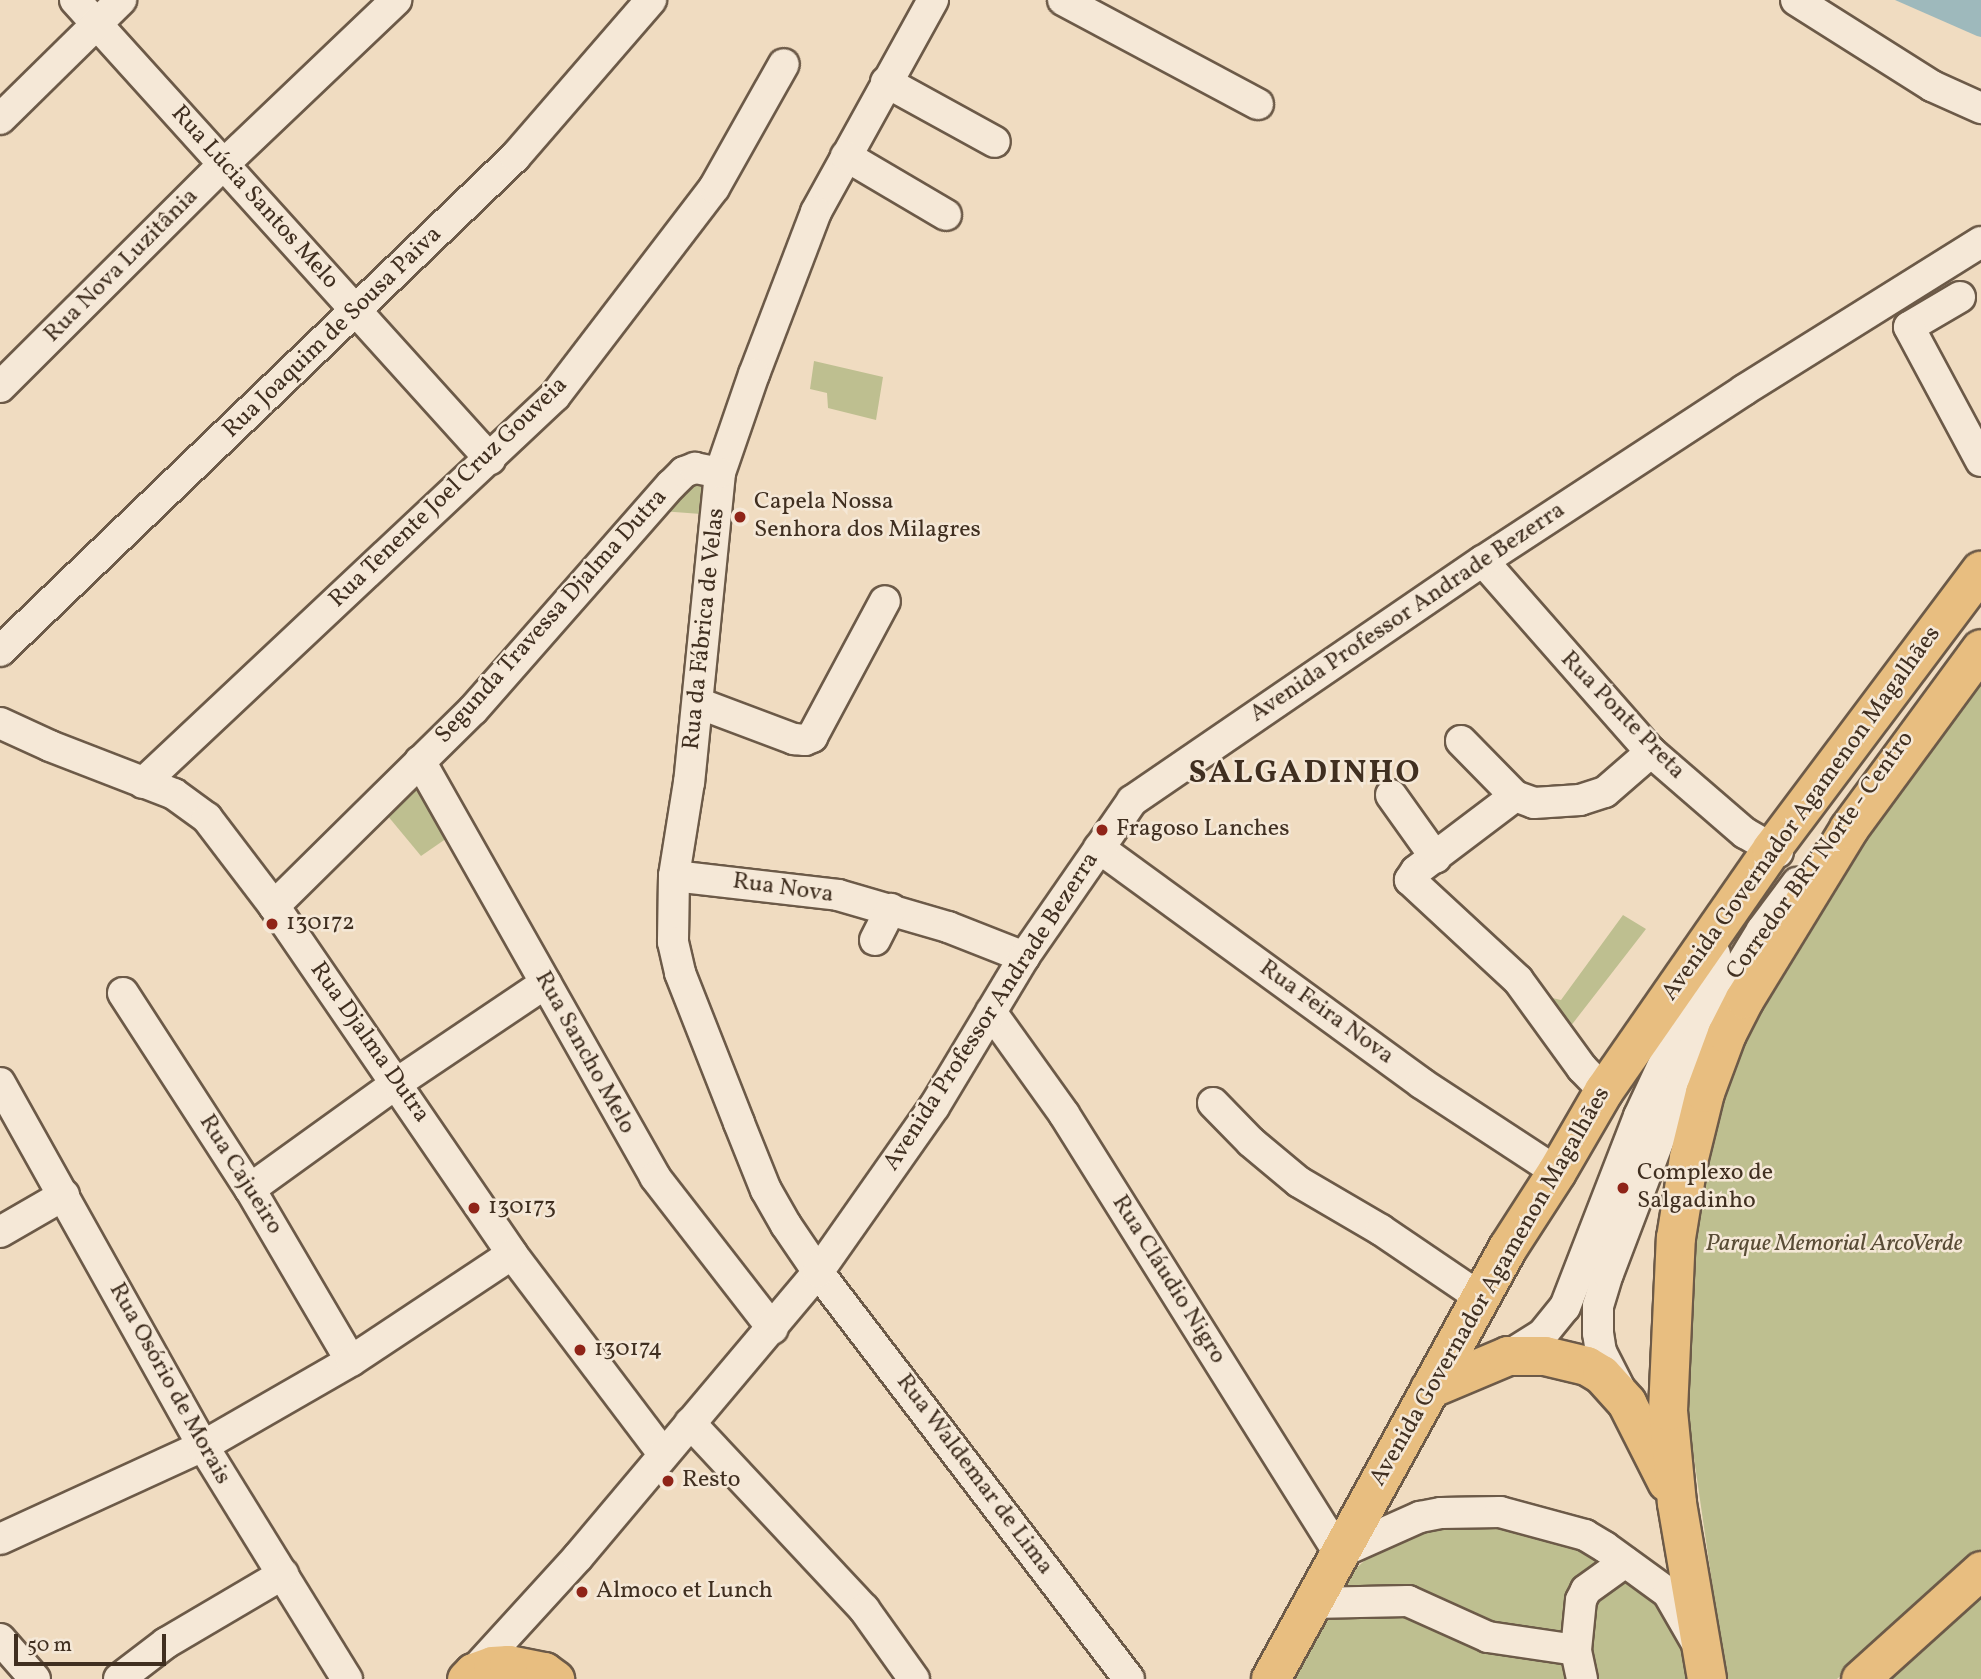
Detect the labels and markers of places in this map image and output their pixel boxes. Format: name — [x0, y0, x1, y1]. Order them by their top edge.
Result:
place label: Capela Nossa Senhora dos Milagres — [754, 489, 981, 545]
marker: Capela Nossa Senhora dos Milagres — [732, 509, 748, 525]
place label: Fragoso Lanches — [1116, 816, 1289, 844]
marker: Fragoso Lanches — [1094, 822, 1110, 838]
place label: 130172 — [286, 910, 355, 938]
marker: 130172 — [264, 916, 280, 932]
place label: Complexo de Salgadinho — [1637, 1160, 1773, 1216]
marker: Complexo de Salgadinho — [1615, 1180, 1631, 1196]
place label: 130173 — [488, 1194, 556, 1222]
marker: 130173 — [466, 1200, 482, 1216]
place label: 130174 — [594, 1336, 662, 1364]
marker: 130174 — [572, 1342, 588, 1358]
place label: Resto — [682, 1467, 741, 1495]
marker: Resto — [660, 1473, 676, 1489]
place label: Almoco et Lunch — [596, 1578, 773, 1606]
marker: Almoco et Lunch — [574, 1584, 590, 1600]

